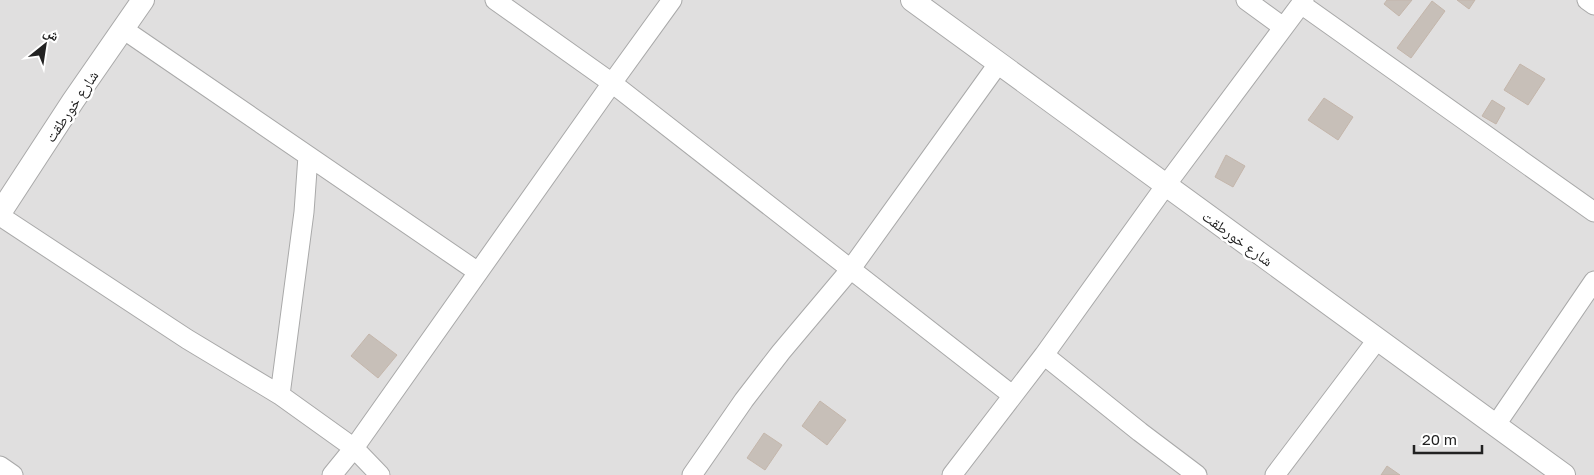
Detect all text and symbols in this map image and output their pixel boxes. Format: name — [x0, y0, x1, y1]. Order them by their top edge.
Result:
north arrow — [20, 20, 70, 70]
text: ش — [41, 22, 63, 45]
street label: شارع خورطقت — [40, 67, 103, 146]
street label: شارع خورطقت — [1198, 206, 1277, 271]
scale bar — [1414, 422, 1482, 454]
text: 20 m — [1422, 430, 1457, 448]

